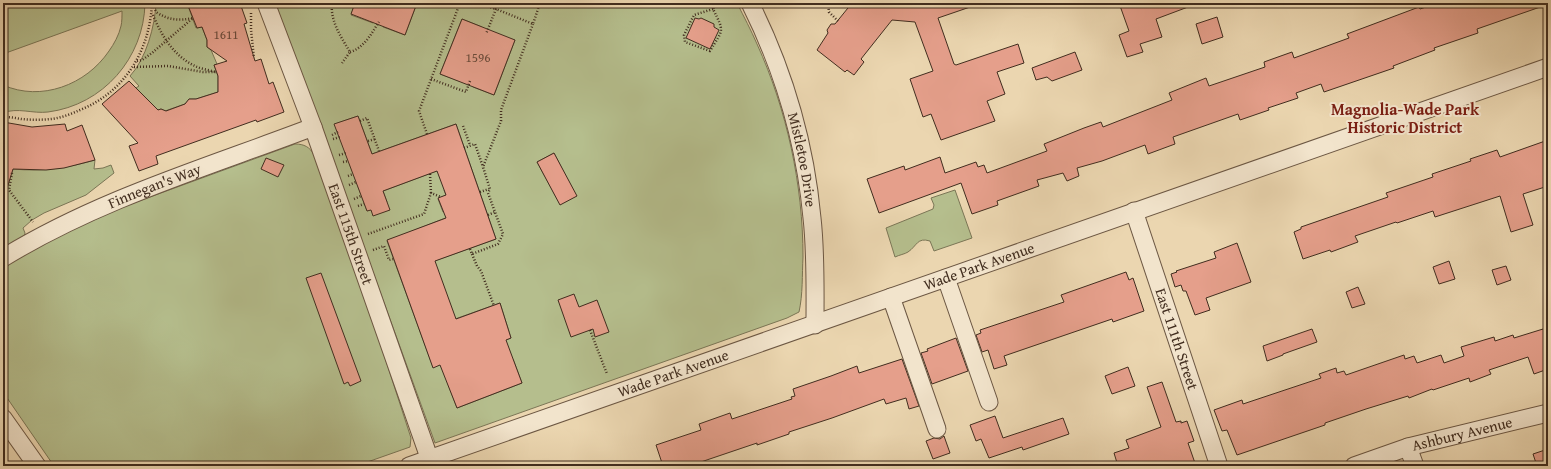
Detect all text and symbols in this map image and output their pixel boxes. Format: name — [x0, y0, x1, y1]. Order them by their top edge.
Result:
house number: 1611 — [213, 25, 239, 44]
house number: 1596 — [465, 48, 491, 67]
district label: Magnolia-Wade Park Historic District — [1331, 97, 1480, 139]
street label: Mistletoe Drive — [783, 110, 822, 208]
street label: Finnegan's Way — [104, 158, 204, 213]
street label: East 115th Street — [324, 180, 379, 288]
street label: Wade Park Avenue — [921, 237, 1037, 295]
street label: East 111th Street — [1150, 285, 1204, 393]
street label: Wade Park Avenue — [615, 344, 731, 402]
street label: Ashbury Avenue — [1410, 411, 1514, 456]

